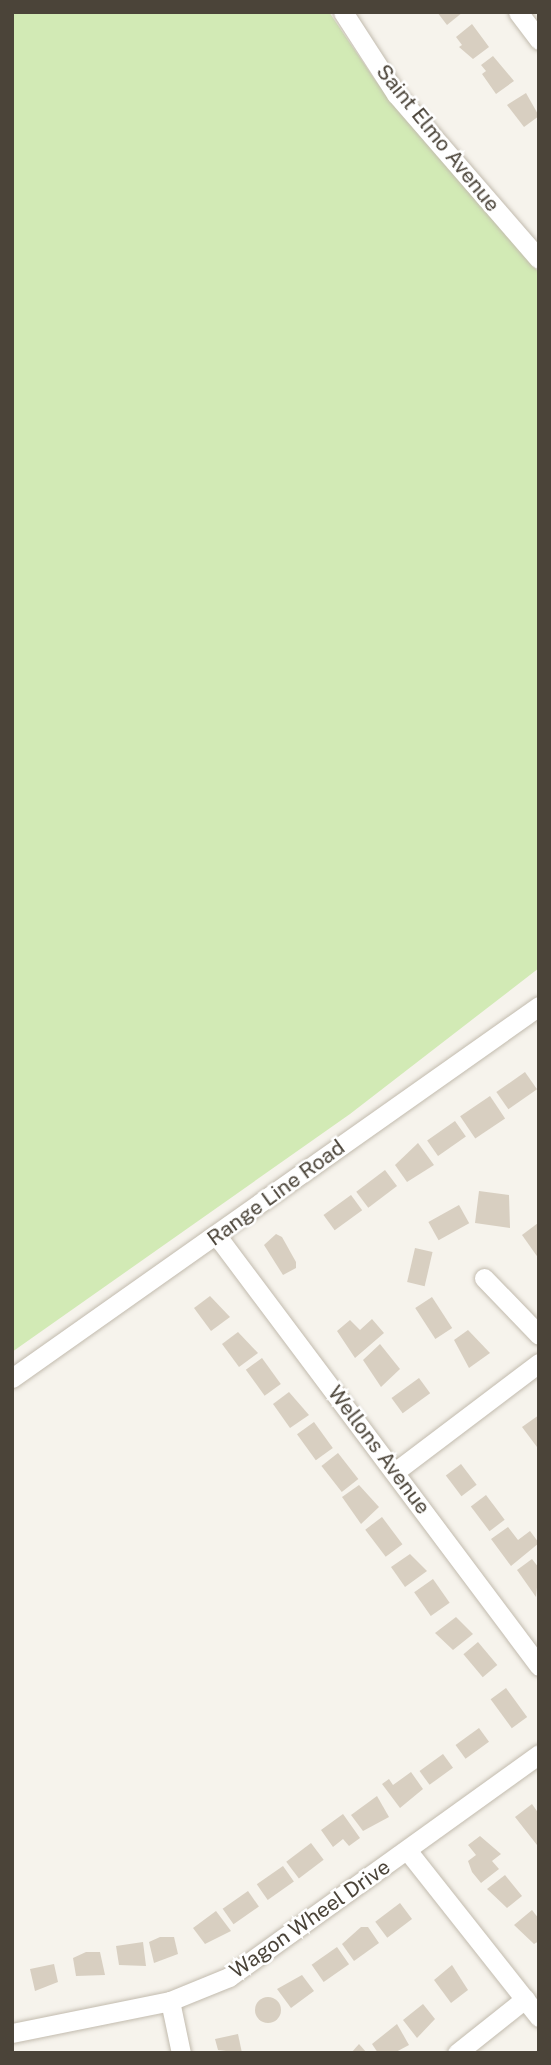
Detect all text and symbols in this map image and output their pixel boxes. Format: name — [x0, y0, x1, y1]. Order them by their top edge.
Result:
street label: Saint Elmo Avenue — [371, 59, 505, 217]
street label: Range Line Road — [202, 1135, 350, 1251]
street label: Wellons Avenue — [322, 1381, 436, 1519]
street label: Wagon Wheel Drive — [225, 1854, 395, 1984]

